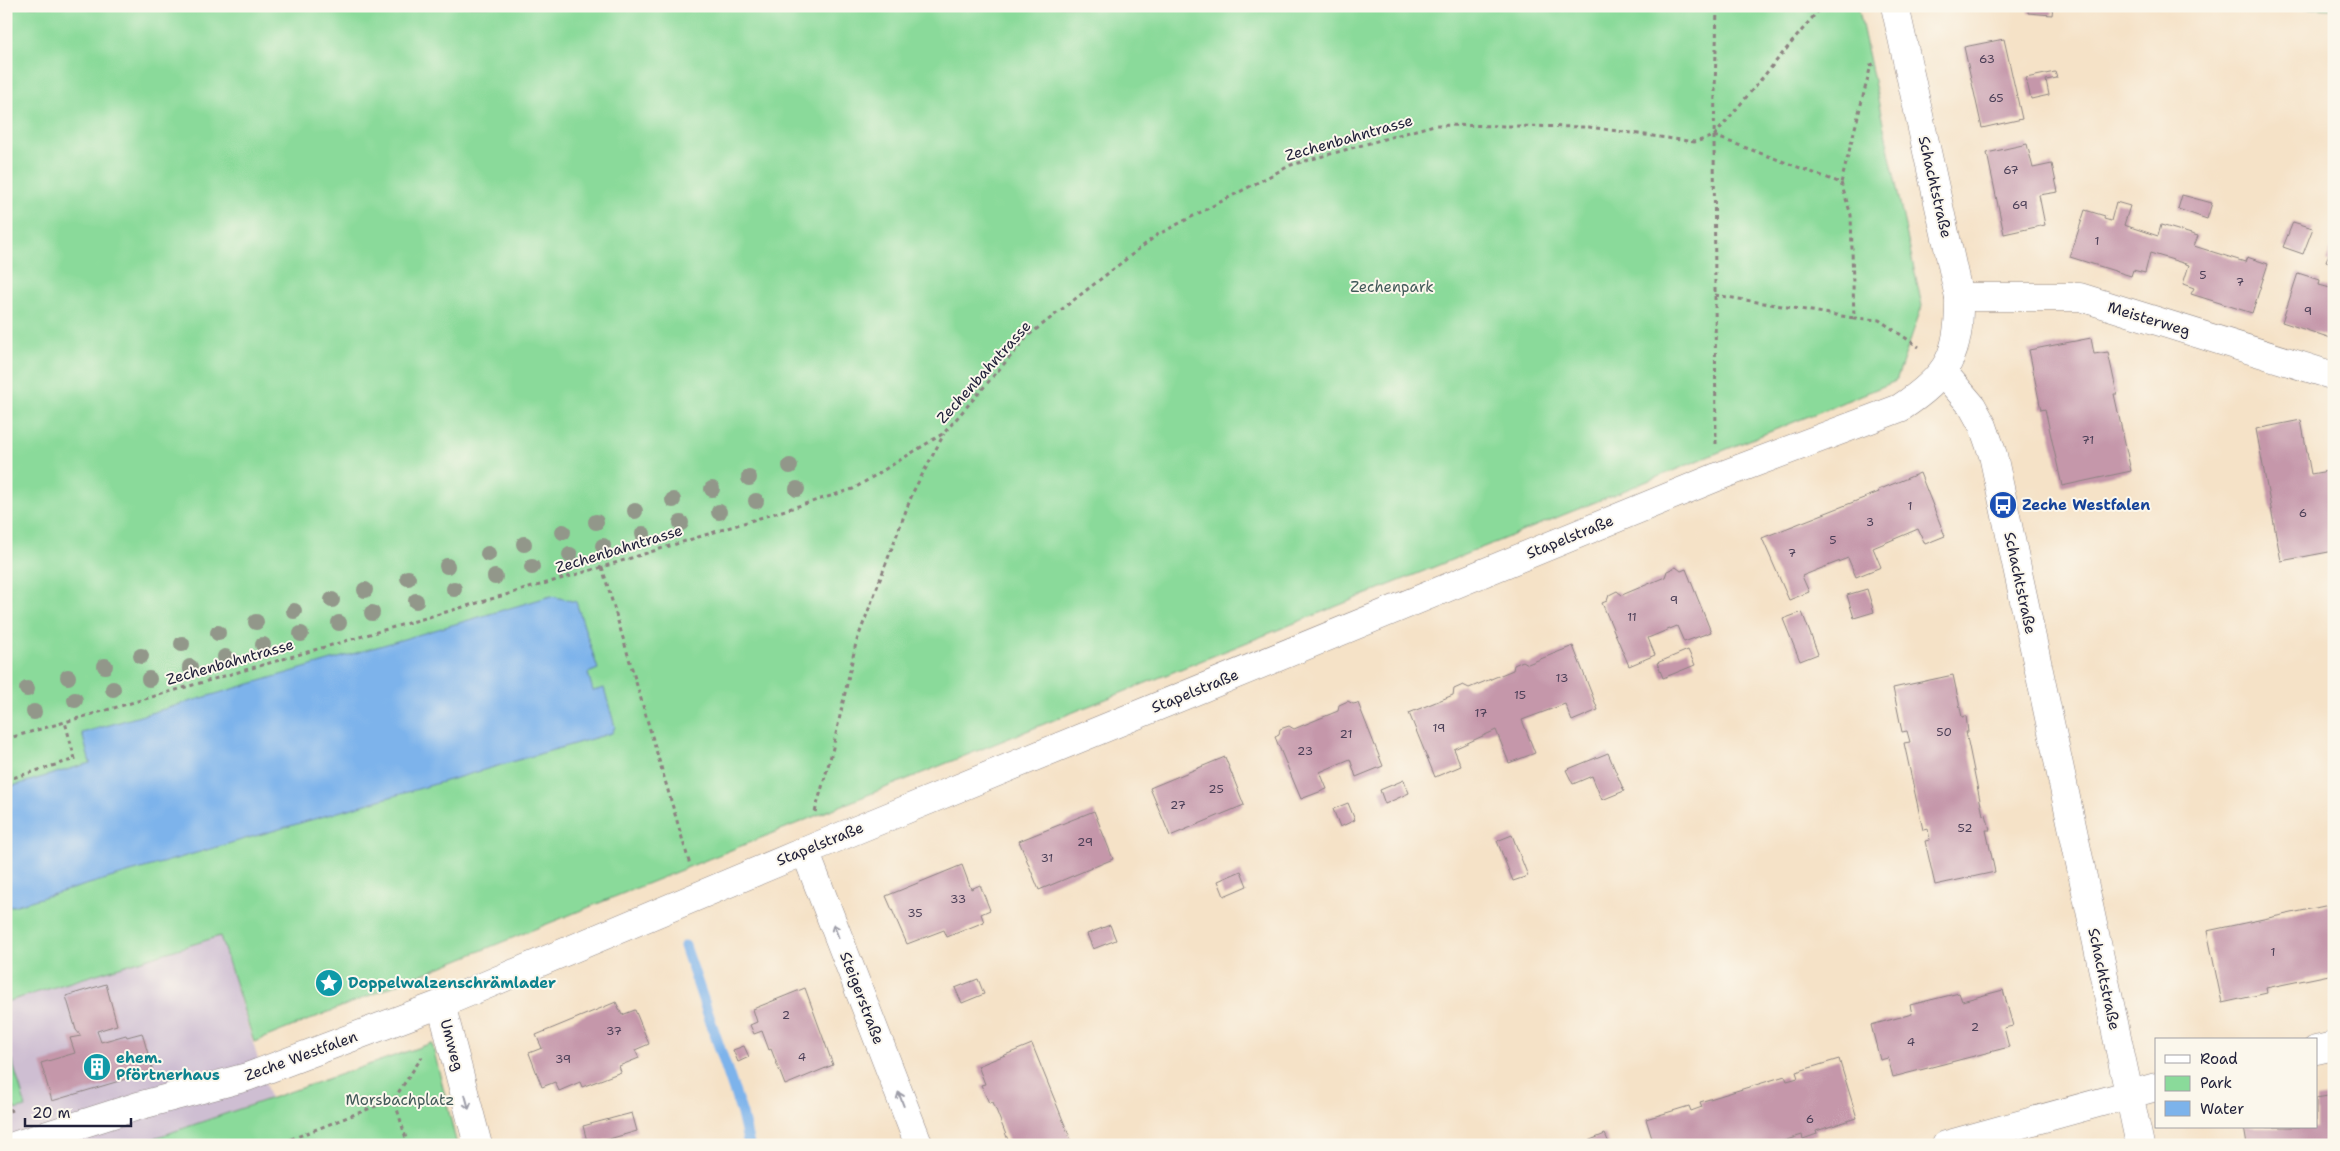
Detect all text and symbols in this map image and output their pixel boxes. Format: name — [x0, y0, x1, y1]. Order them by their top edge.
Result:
house number: 63 — [1979, 51, 1995, 67]
house number: 65 — [1988, 90, 2004, 106]
street label: Zechenbahntrasse — [1283, 110, 1415, 166]
street label: Schachtstraße — [1914, 134, 1956, 240]
house number: 67 — [2003, 162, 2019, 178]
house number: 69 — [2012, 197, 2028, 213]
house number: 1 — [2094, 233, 2100, 249]
house number: 5 — [2199, 267, 2207, 283]
house number: 7 — [2236, 274, 2244, 290]
park label: Zechenpark — [1350, 277, 1434, 297]
street label: Meisterweg — [2105, 297, 2193, 341]
house number: 9 — [2304, 303, 2312, 319]
street label: Zechenbahntrasse — [932, 316, 1036, 428]
house number: 71 — [2082, 432, 2094, 448]
bus stop icon: Zeche Westfalen — [1988, 490, 2018, 520]
place label: Zeche Westfalen — [2022, 495, 2150, 515]
house number: 1 — [1907, 498, 1913, 514]
house number: 6 — [2299, 505, 2307, 521]
street label: Stapelstraße — [1523, 510, 1617, 564]
house number: 3 — [1866, 514, 1874, 530]
street label: Zechenbahntrasse — [553, 520, 685, 578]
street label: Schachtstraße — [1999, 530, 2041, 636]
house number: 5 — [1829, 532, 1837, 548]
house number: 7 — [1788, 545, 1796, 561]
house number: 9 — [1670, 592, 1678, 608]
house number: 11 — [1627, 609, 1637, 625]
street label: Zechenbahntrasse — [164, 634, 296, 690]
street label: Stapelstraße — [1148, 664, 1242, 718]
house number: 13 — [1556, 670, 1568, 686]
house number: 15 — [1514, 687, 1526, 703]
house number: 17 — [1475, 705, 1487, 721]
house number: 19 — [1433, 720, 1445, 736]
house number: 50 — [1936, 724, 1952, 740]
house number: 21 — [1340, 726, 1352, 742]
house number: 23 — [1297, 743, 1313, 759]
house number: 25 — [1208, 781, 1224, 797]
house number: 27 — [1170, 797, 1186, 813]
street label: Stapelstraße — [773, 817, 867, 871]
house number: 52 — [1957, 820, 1973, 836]
house number: 29 — [1077, 834, 1093, 850]
house number: 31 — [1041, 850, 1053, 866]
house number: 33 — [950, 891, 966, 907]
house number: 35 — [907, 905, 923, 921]
one-way arrow — [831, 924, 840, 939]
street label: Schachtstraße — [2083, 926, 2125, 1032]
house number: 1 — [2270, 944, 2276, 960]
street label: Steigerstraße — [835, 949, 889, 1047]
place icon: Doppelwalzenschrämlader — [314, 968, 344, 998]
place label: Doppelwalzenschrämlader — [348, 973, 556, 993]
house number: 2 — [782, 1007, 790, 1023]
street label: Umweg — [435, 1017, 469, 1073]
house number: 2 — [1971, 1019, 1979, 1035]
house number: 37 — [606, 1023, 622, 1039]
street label: Zeche Westfalen — [242, 1026, 360, 1086]
house number: 4 — [1907, 1034, 1915, 1050]
legend — [2155, 1038, 2318, 1128]
place label: ehem. Pförtnerhaus — [116, 1048, 220, 1085]
house number: 4 — [798, 1049, 806, 1065]
text: Road — [2200, 1049, 2238, 1069]
house number: 39 — [555, 1051, 571, 1067]
building icon: ehem. Pförtnerhaus — [82, 1052, 112, 1082]
text: Park — [2200, 1073, 2232, 1093]
park label: Morsbachplatz — [346, 1090, 454, 1110]
one-way arrow — [896, 1092, 905, 1107]
one-way arrow — [463, 1093, 472, 1109]
scale bar — [25, 1096, 131, 1128]
text: Water — [2200, 1099, 2244, 1119]
text: 20 m — [32, 1103, 71, 1123]
house number: 6 — [1806, 1111, 1814, 1127]

